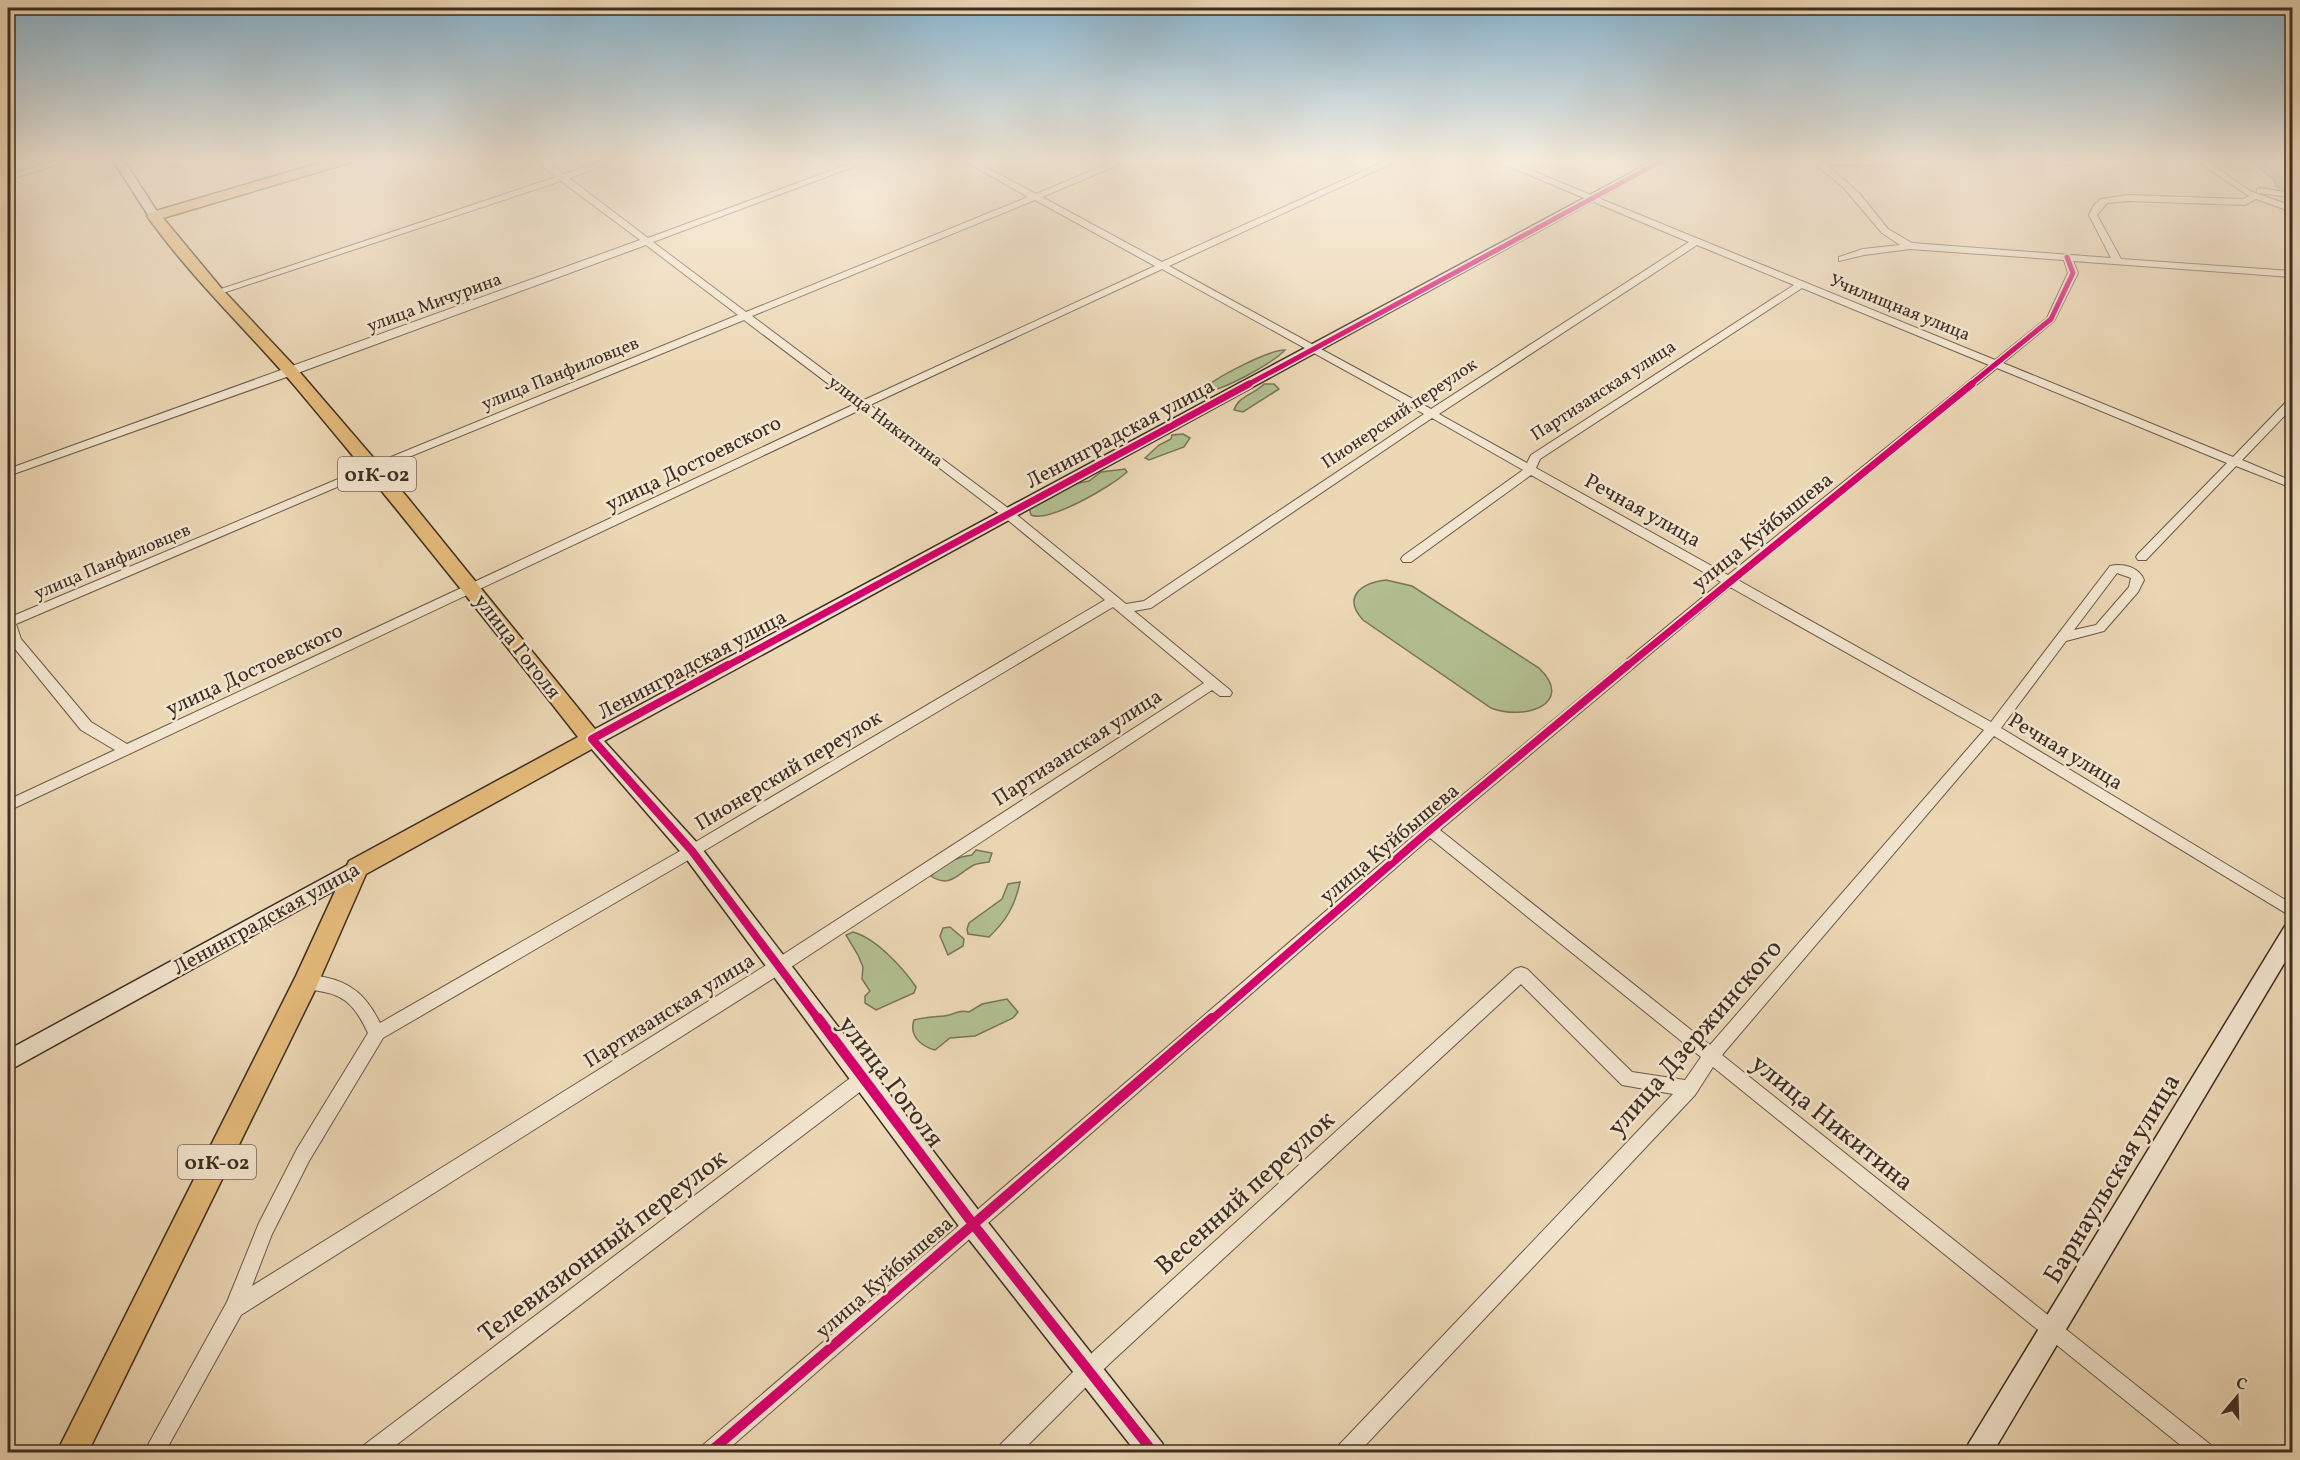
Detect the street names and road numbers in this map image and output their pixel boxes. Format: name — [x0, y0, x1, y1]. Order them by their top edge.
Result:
street label: улица Мичурина — [364, 267, 505, 339]
street label: Училищная улица — [1825, 269, 1974, 348]
street label: улица Панфиловцев — [478, 331, 643, 417]
street label: Партизанская улица — [1526, 335, 1681, 448]
street label: Пионерский переулок — [1317, 353, 1483, 476]
street label: улица Никитина — [822, 371, 948, 474]
street label: Ленинградская улица — [1021, 372, 1220, 496]
street label: улица Достоевского — [601, 409, 786, 520]
road number: 01К-02 — [338, 457, 416, 491]
street label: улица Куйбышева — [1686, 466, 1840, 598]
street label: Речная улица — [1579, 467, 1706, 555]
street label: улица Панфиловцев — [30, 518, 195, 607]
street label: улица Гоголя — [466, 588, 567, 706]
street label: Ленинградская улица — [593, 603, 792, 727]
street label: улица Достоевского — [161, 617, 348, 724]
street label: Партизанская улица — [987, 682, 1168, 814]
street label: Пионерский переулок — [690, 704, 888, 839]
street label: Речная улица — [2002, 707, 2128, 798]
street label: улица Куйбышева — [1314, 777, 1466, 911]
street label: Ленинградская улица — [168, 856, 366, 983]
street label: улица Дзержинского — [1600, 932, 1791, 1145]
street label: Партизанская улица — [579, 947, 761, 1076]
street label: улица Гоголя — [829, 1009, 952, 1156]
street label: улица Никитина — [1743, 1047, 1921, 1201]
street label: Барнаульская улица — [2036, 1067, 2190, 1291]
street label: Весенний переулок — [1148, 1103, 1343, 1284]
street label: Телевизионный переулок — [471, 1141, 735, 1352]
road number: 01К-02 — [178, 1145, 256, 1179]
street label: улица Куйбышева — [810, 1210, 960, 1346]

